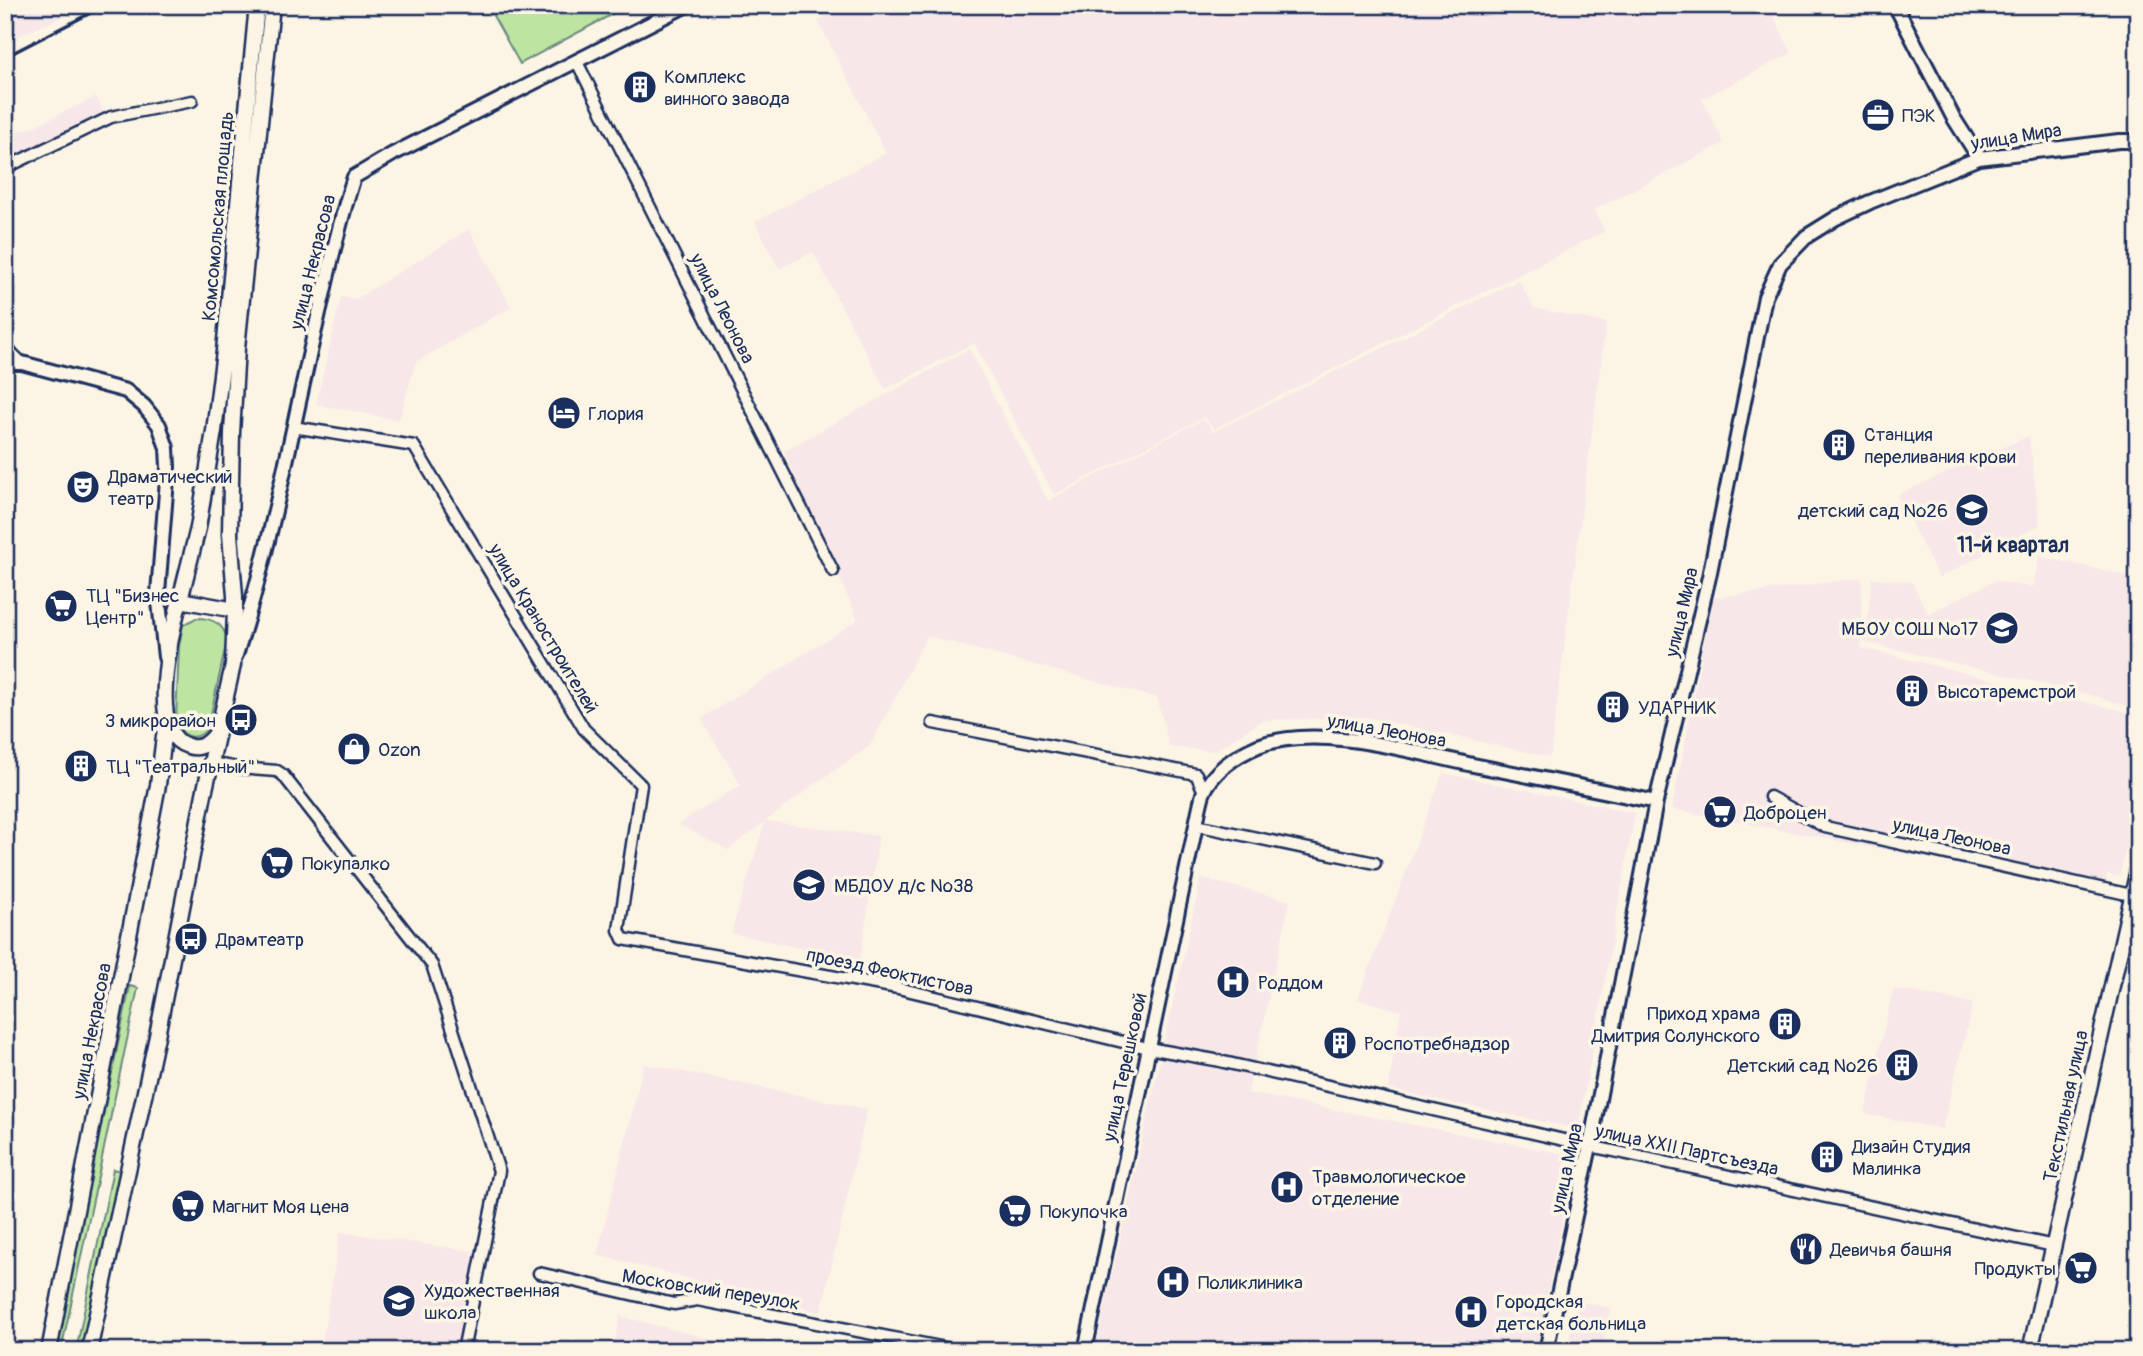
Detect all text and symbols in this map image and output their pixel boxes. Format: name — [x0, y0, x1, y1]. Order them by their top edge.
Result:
place label: Комплекс винного завода — [664, 65, 790, 111]
building icon: Комплекс винного завода — [621, 68, 659, 106]
office icon: ПЭК — [1859, 96, 1897, 134]
place label: ПЭК — [1902, 104, 1936, 128]
street label: Комсомольская площадь — [197, 110, 239, 322]
street label: улица Мира — [1968, 118, 2063, 156]
street label: улица Некрасова — [284, 192, 341, 333]
street label: улица Леонова — [684, 249, 760, 368]
hotel icon: Глория — [545, 394, 583, 432]
place label: Глория — [588, 402, 644, 426]
place label: Станция переливания крови — [1864, 423, 2016, 469]
building icon: Станция переливания крови — [1820, 426, 1858, 464]
place label: Драматический театр — [107, 465, 233, 511]
theatre icon: Драматический театр — [64, 468, 102, 506]
school or university icon: детский сад №26 — [1953, 491, 1991, 529]
place label: детский сад №26 — [1798, 499, 1948, 523]
district label: 11-й квартал — [1957, 532, 2069, 559]
street label: улица Краностроителей — [482, 538, 603, 718]
street label: улица Мира — [1660, 565, 1704, 660]
place label: ТЦ "Бизнес Центр" — [86, 584, 180, 630]
supermarket icon: ТЦ "Бизнес Центр" — [42, 587, 80, 625]
school or university icon: МБОУ СОШ №17 — [1983, 609, 2021, 647]
place label: МБОУ СОШ №17 — [1841, 617, 1978, 641]
building icon: Высотаремстрой — [1893, 672, 1931, 710]
place label: Высотаремстрой — [1937, 680, 2076, 704]
building icon: УДАРНИК — [1594, 688, 1632, 726]
place label: УДАРНИК — [1638, 696, 1717, 720]
bus stop icon: 3 микрорайон — [222, 701, 260, 739]
place label: 3 микрорайон — [105, 709, 216, 733]
street label: улица Леонова — [1325, 709, 1448, 753]
shop icon: Ozon — [335, 730, 373, 768]
place label: Ozon — [378, 738, 421, 762]
building icon: ТЦ "Театральный" — [62, 747, 100, 785]
place label: ТЦ "Театральный" — [106, 755, 255, 779]
supermarket icon: Доброцен — [1701, 793, 1739, 831]
place label: Доброцен — [1743, 801, 1826, 825]
street label: улица Леонова — [1889, 813, 2013, 861]
supermarket icon: Покупалко — [258, 844, 296, 882]
place label: Покупалко — [302, 852, 390, 876]
school or university icon: МБДОУ д/с №38 — [790, 866, 828, 904]
place label: МБДОУ д/с №38 — [834, 874, 973, 898]
bus stop icon: Драмтеатр — [172, 920, 210, 958]
place label: Драмтеатр — [215, 928, 304, 952]
street label: проезд Феоктистова — [804, 943, 976, 1001]
street label: улица Некрасова — [67, 961, 117, 1102]
hospital icon: Роддом — [1214, 963, 1252, 1001]
place label: Роддом — [1258, 971, 1323, 995]
street label: улица Терешковой — [1097, 990, 1152, 1145]
place label: Приход храма Дмитрия Солунского — [1591, 1002, 1760, 1048]
building icon: Приход храма Дмитрия Солунского — [1766, 1005, 1804, 1043]
building icon: Роспотребнадзор — [1321, 1024, 1359, 1062]
street label: Текстильная улица — [2038, 1028, 2094, 1184]
place label: Роспотребнадзор — [1364, 1032, 1510, 1056]
building icon: Детский сад №26 — [1883, 1046, 1921, 1084]
place label: Детский сад №26 — [1727, 1054, 1878, 1078]
street label: улица XXII Партсъезда — [1592, 1119, 1781, 1181]
street label: улица Мира — [1546, 1121, 1588, 1216]
place label: Дизайн Студия Малинка — [1851, 1135, 1971, 1181]
building icon: Дизайн Студия Малинка — [1808, 1138, 1846, 1176]
place label: Травмологическое отделение — [1312, 1165, 1466, 1211]
hospital icon: Травмологическое отделение — [1268, 1168, 1306, 1206]
supermarket icon: Магнит Моя цена — [169, 1187, 207, 1225]
supermarket icon: Покупочка — [996, 1192, 1034, 1230]
place label: Магнит Моя цена — [212, 1195, 349, 1219]
place label: Покупочка — [1040, 1200, 1128, 1224]
restaurant icon: Девичья башня — [1787, 1230, 1825, 1268]
place label: Девичья башня — [1829, 1238, 1952, 1262]
supermarket icon: Продукты — [2062, 1249, 2100, 1287]
place label: Продукты — [1974, 1257, 2056, 1281]
hospital icon: Поликлиника — [1154, 1263, 1192, 1301]
street label: Московский переулок — [620, 1264, 802, 1316]
place label: Поликлиника — [1198, 1271, 1303, 1295]
place label: Художественная школа — [424, 1279, 560, 1325]
school or university icon: Художественная школа — [380, 1282, 418, 1320]
place label: Городская детская больница — [1496, 1290, 1646, 1336]
hospital icon: Городская детская больница — [1452, 1293, 1490, 1331]

